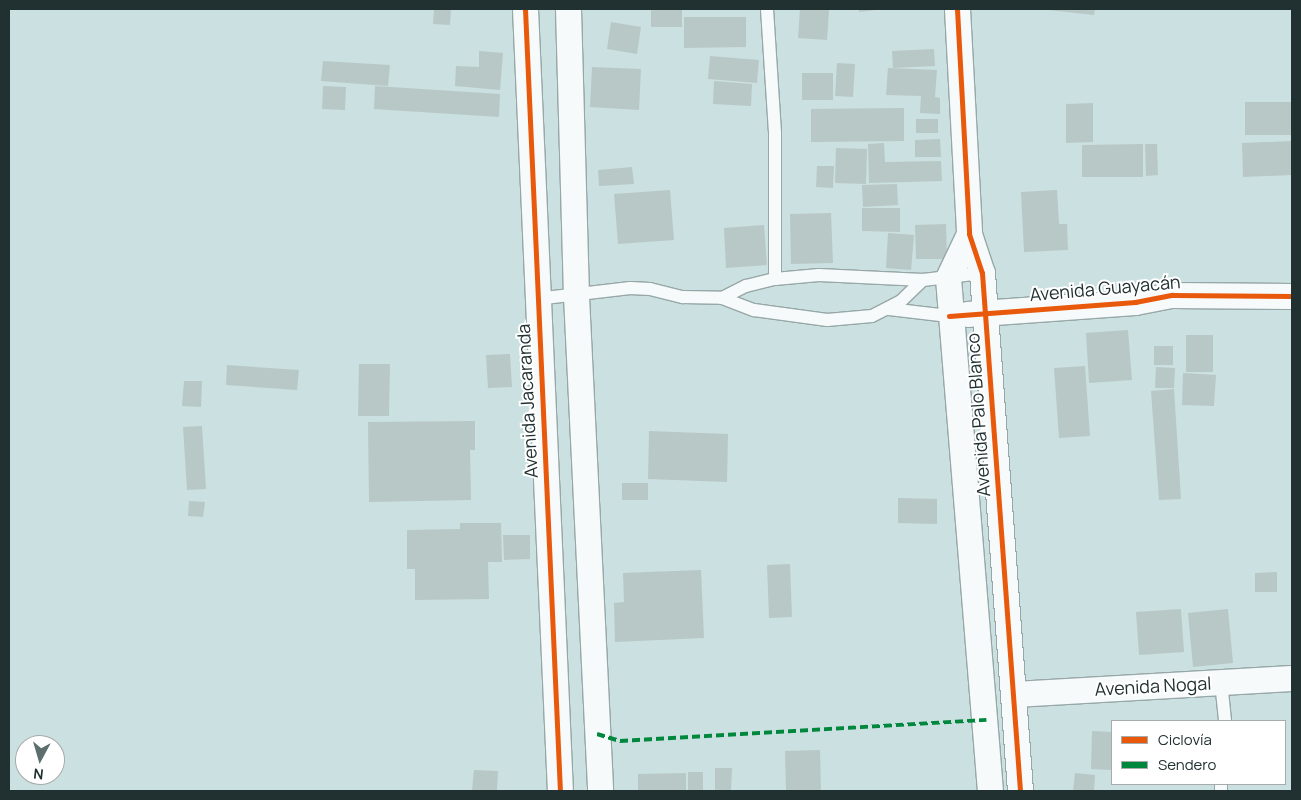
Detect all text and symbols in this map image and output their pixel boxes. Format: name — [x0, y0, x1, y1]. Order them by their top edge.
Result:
street label: Avenida Guayacán — [1029, 271, 1181, 305]
street label: Avenida Jacaranda — [512, 323, 542, 479]
street label: Avenida Palo Blanco — [962, 332, 994, 498]
street label: Avenida Nogal — [1094, 672, 1212, 700]
legend — [1111, 720, 1286, 785]
text: Ciclovía — [1158, 729, 1212, 750]
north arrow — [15, 735, 65, 785]
text: Sendero — [1158, 754, 1216, 775]
text: N — [32, 764, 44, 784]

